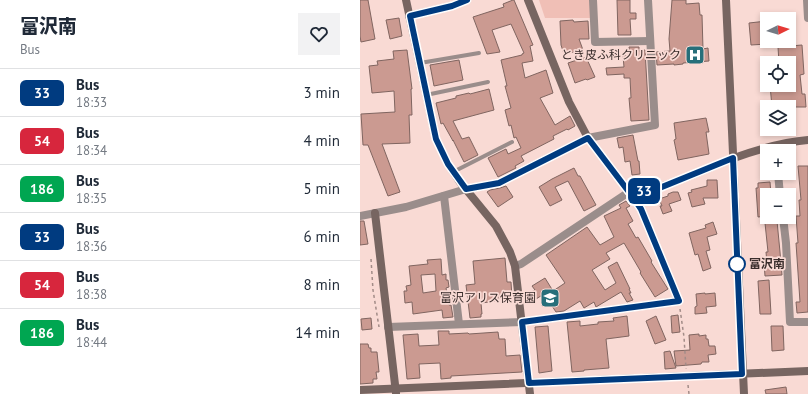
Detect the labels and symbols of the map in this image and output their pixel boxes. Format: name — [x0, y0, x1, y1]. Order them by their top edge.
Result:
north arrow — [760, 12, 796, 48]
hospital icon: とき皮ふ科クリニック — [684, 44, 706, 66]
place label: とき皮ふ科クリニック — [561, 47, 681, 62]
line badge: 33 — [626, 178, 662, 204]
marker: 富沢南 — [728, 255, 746, 273]
place label: 富沢南 — [749, 256, 785, 271]
school or university icon: 富沢アリス保育園 — [539, 287, 561, 309]
place label: 富沢アリス保育園 — [440, 290, 536, 305]

